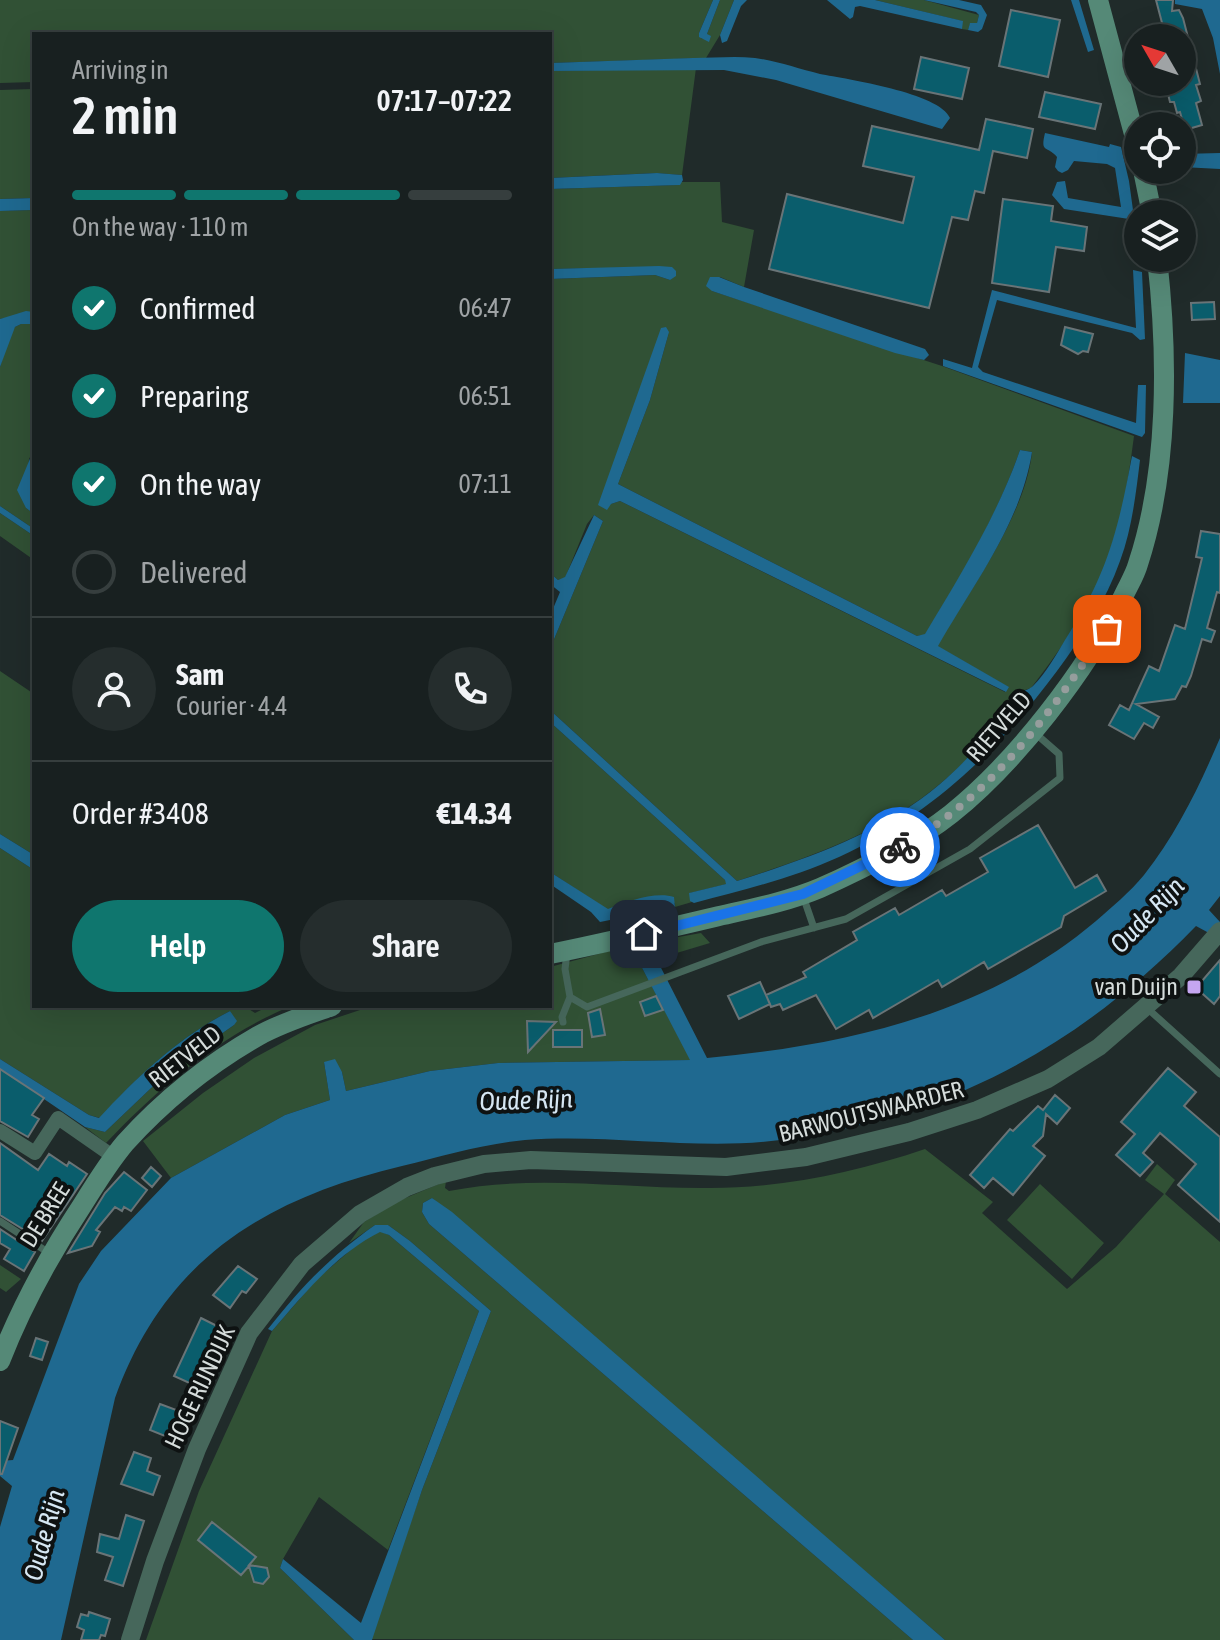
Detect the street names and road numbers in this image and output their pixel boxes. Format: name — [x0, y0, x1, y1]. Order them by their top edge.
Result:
street label: RIETVELD — [961, 686, 1036, 767]
street label: RIETVELD — [143, 1020, 226, 1093]
street label: BARWOUTSWAARDER — [776, 1076, 966, 1147]
street label: DE BREE — [14, 1178, 75, 1252]
street label: HOGE RIJNDIJK — [159, 1321, 240, 1453]

